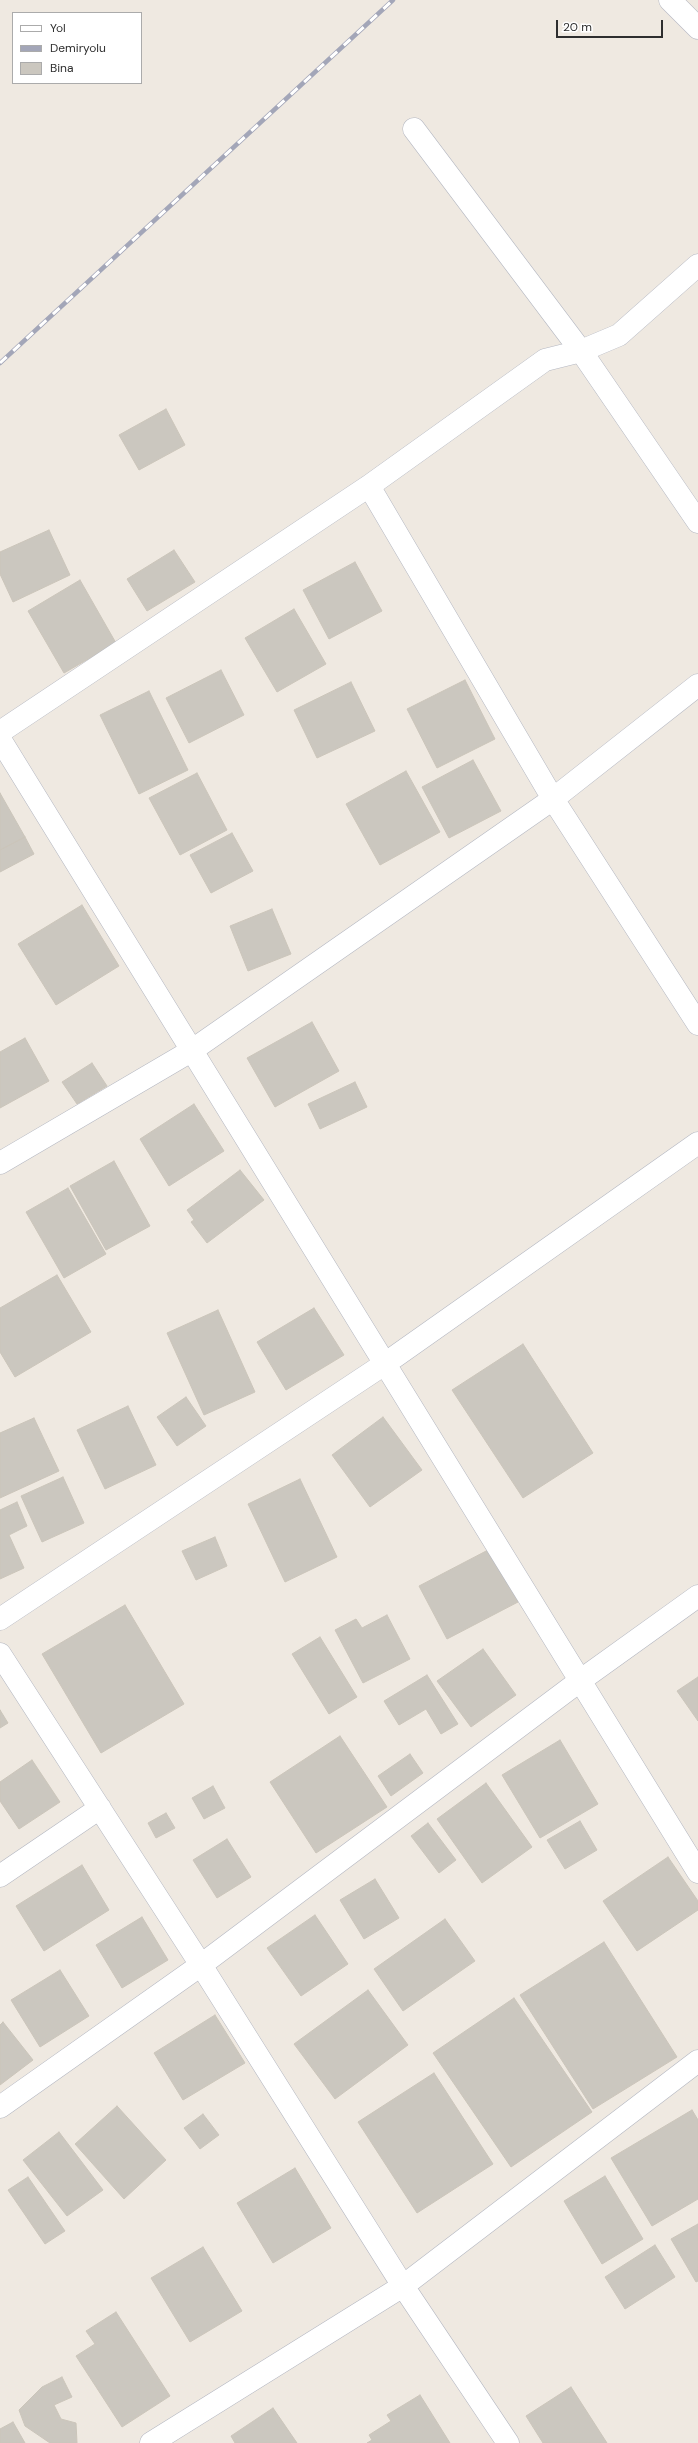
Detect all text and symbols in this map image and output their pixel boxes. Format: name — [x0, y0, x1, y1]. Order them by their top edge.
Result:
legend — [12, 12, 142, 84]
scale bar — [558, 12, 665, 38]
text: 20 m — [563, 19, 592, 35]
text: Yol — [50, 20, 66, 36]
text: Demiryolu — [50, 40, 106, 56]
text: Bina — [50, 60, 74, 76]

